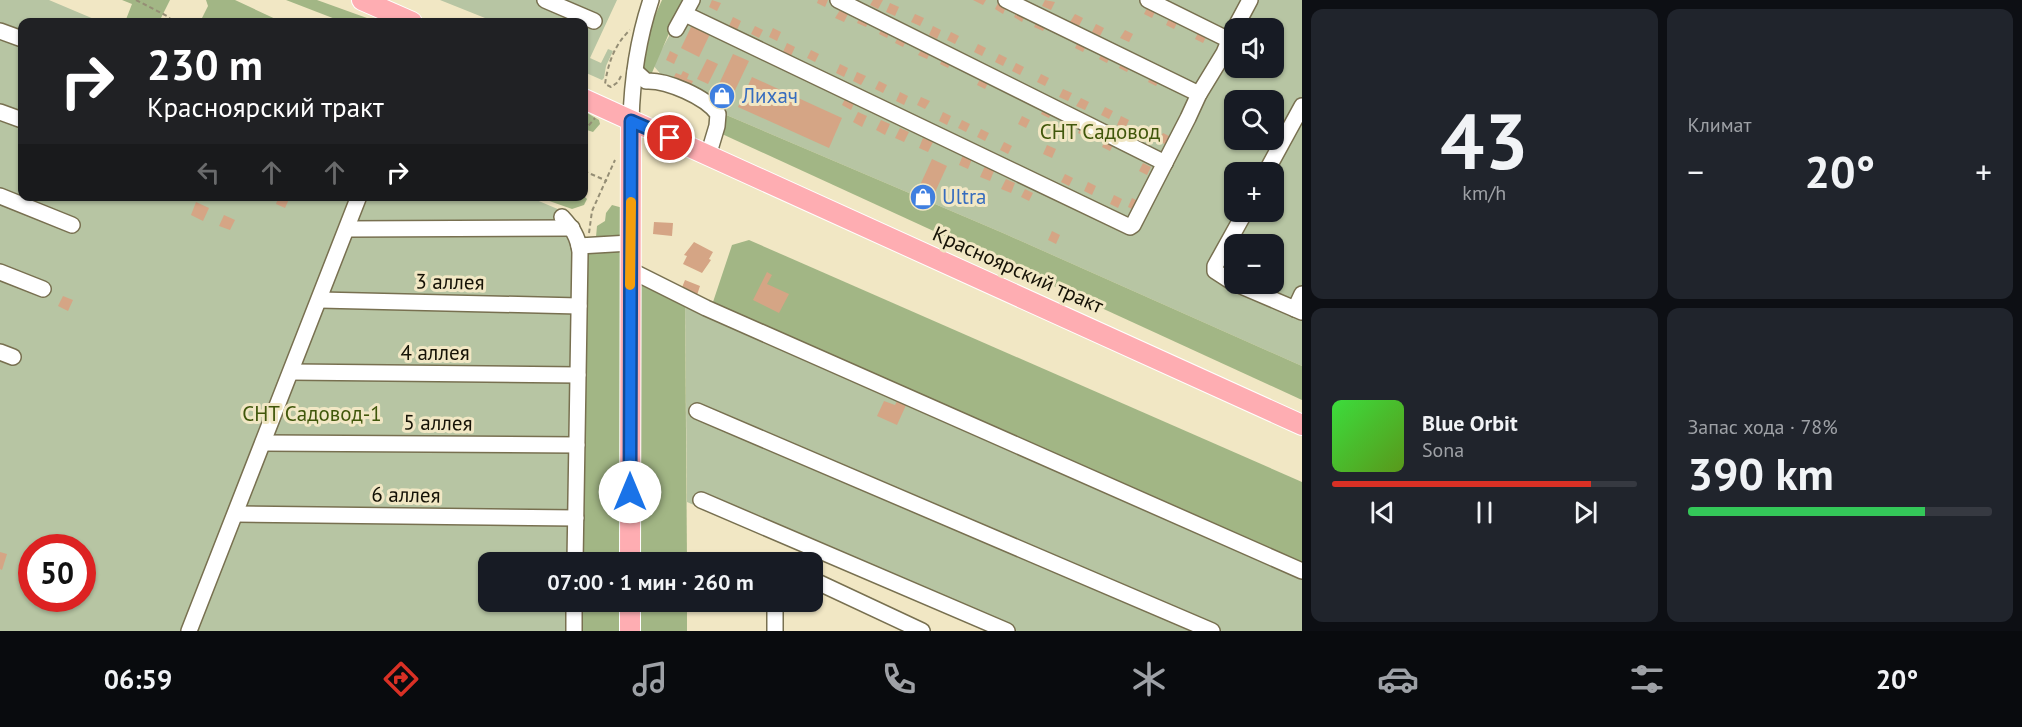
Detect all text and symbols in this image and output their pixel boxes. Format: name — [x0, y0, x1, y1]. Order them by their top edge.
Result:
map controls — [1224, 18, 1284, 294]
button: sound — [1224, 18, 1284, 78]
text: 230 m — [147, 37, 263, 92]
icon: right — [48, 42, 126, 120]
shop icon: Лихач — [707, 81, 737, 111]
place label: Лихач — [741, 82, 798, 109]
text: Красноярский тракт — [147, 90, 384, 124]
button: search — [1224, 90, 1284, 150]
text: 43 — [1440, 90, 1528, 191]
pin — [644, 112, 695, 163]
text: Климат — [1688, 112, 1751, 138]
park label: СНТ Садовод — [1040, 118, 1160, 145]
icon: arrive — [653, 121, 686, 154]
text: 20° — [1804, 142, 1875, 200]
text: − — [1688, 150, 1704, 193]
text: + — [1975, 150, 1992, 193]
icon: left — [192, 156, 225, 189]
icon: ahead — [255, 156, 288, 189]
icon: ahead — [318, 156, 351, 189]
icon: right — [381, 156, 414, 189]
button: + — [1224, 162, 1284, 222]
text: km/h — [1462, 180, 1506, 206]
shop icon: Ultra — [908, 182, 938, 212]
place label: Ultra — [942, 183, 987, 210]
street label: Красноярский тракт — [929, 220, 1108, 320]
button: − — [1224, 234, 1284, 294]
street label: 3 аллея — [415, 267, 485, 296]
street label: 4 аллея — [400, 339, 470, 366]
park label: СНТ Садовод-1 — [242, 400, 382, 427]
street label: 5 аллея — [403, 408, 473, 437]
text: Blue Orbit — [1422, 409, 1518, 437]
text: Запас хода · 78% — [1688, 414, 1838, 440]
text: Sona — [1422, 437, 1464, 463]
text: 390 km — [1688, 444, 1834, 502]
position arrow — [598, 460, 662, 524]
street label: 6 аллея — [371, 480, 441, 509]
icon: previous — [1366, 496, 1399, 529]
icon: pause — [1468, 496, 1501, 529]
icon: next — [1569, 496, 1602, 529]
speed limit sign: 50 — [18, 534, 96, 612]
text: 07:00 · 1 мин · 260 m — [547, 568, 754, 596]
icon: directions — [380, 658, 422, 700]
icon: music — [629, 658, 671, 700]
icon: phone — [878, 658, 920, 700]
icon: climate — [1128, 658, 1170, 700]
icon: car — [1377, 658, 1419, 700]
icon: filters — [1626, 658, 1668, 700]
text: 06:59 — [104, 662, 172, 696]
text: 20° — [1876, 662, 1918, 696]

